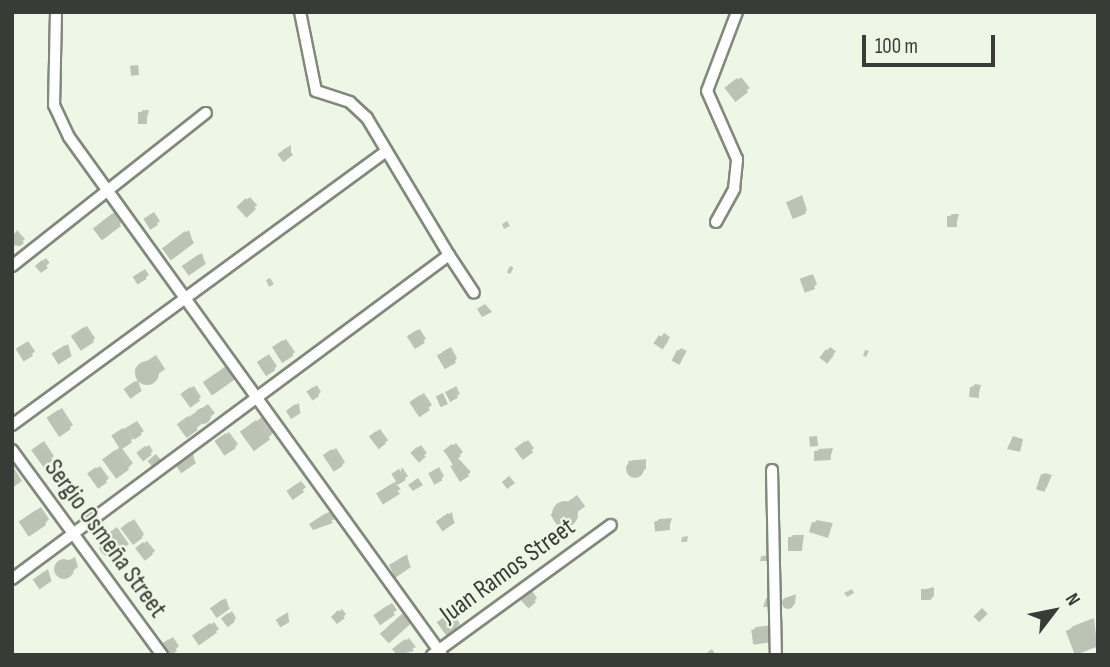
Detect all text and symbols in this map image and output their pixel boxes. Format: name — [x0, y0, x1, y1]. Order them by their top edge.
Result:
scale bar — [865, 21, 998, 65]
text: 100 m — [875, 34, 918, 59]
street label: Sergio Osmeña Street — [37, 454, 173, 624]
street label: Juan Ramos Street — [435, 512, 581, 630]
north arrow — [1019, 576, 1089, 646]
text: N — [1060, 589, 1085, 610]

